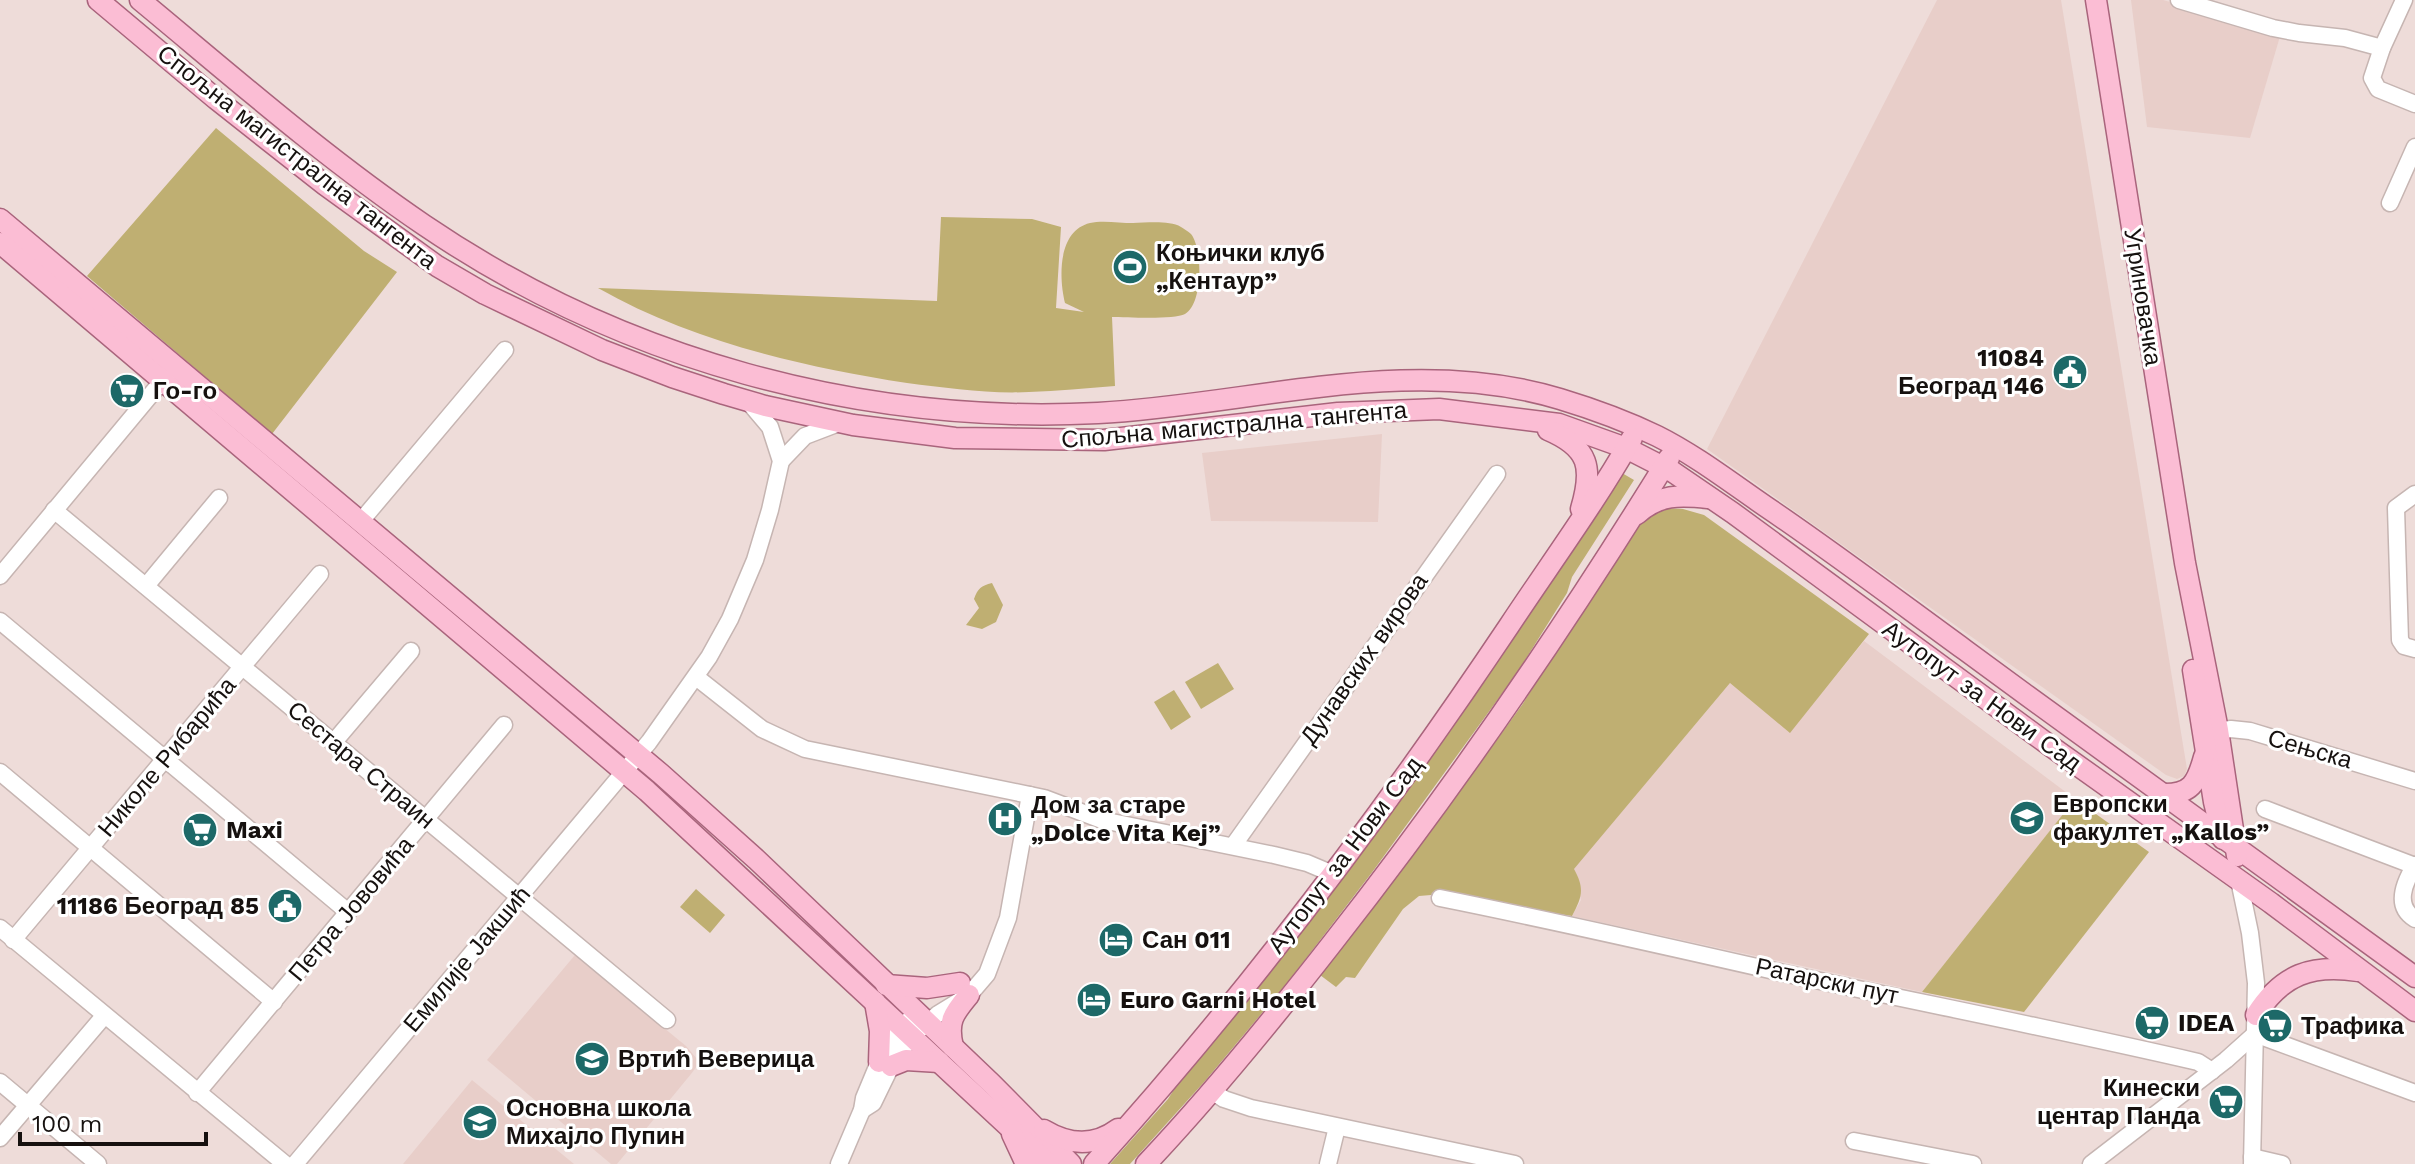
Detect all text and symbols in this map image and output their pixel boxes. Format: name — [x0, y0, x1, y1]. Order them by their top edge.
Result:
street label: Спољна магистрална тангента — [152, 39, 443, 275]
street label: Угриновачка — [2118, 226, 2168, 368]
place label: Коњички клуб „Кентаур” — [1156, 239, 1325, 295]
sports icon: Коњички клуб „Кентаур” — [1111, 248, 1149, 286]
place label: 11084 Београд 146 — [1898, 344, 2044, 400]
public building icon: 11084 Београд 146 — [2051, 353, 2089, 391]
supermarket icon: Го-го — [108, 372, 146, 410]
place label: Го-го — [153, 377, 217, 405]
street label: Спољна магистрална тангента — [1060, 396, 1409, 454]
street label: Дунавских вирова — [1294, 567, 1434, 750]
street label: Аутопут за Нови Сад — [1877, 615, 2087, 777]
street label: Николе Рибарића — [92, 671, 242, 842]
street label: Сестара Страин — [282, 695, 440, 835]
street label: Сењска — [2265, 724, 2356, 775]
street label: Аутопут за Нови Сад — [1262, 751, 1428, 959]
place label: Европски факултет „Kallos” — [2053, 790, 2269, 846]
place label: Дом за старе „Dolce Vita Kej” — [1031, 791, 1221, 847]
school or university icon: Европски факултет „Kallos” — [2008, 799, 2046, 837]
hospital icon: Дом за старе „Dolce Vita Kej” — [986, 800, 1024, 838]
supermarket icon: Maxi — [181, 811, 219, 849]
place label: Maxi — [226, 816, 283, 844]
street label: Петра Јововића — [283, 831, 420, 987]
street label: Емилије Јакшић — [398, 880, 536, 1038]
public building icon: 11186 Београд 85 — [266, 887, 304, 925]
place label: 11186 Београд 85 — [57, 892, 259, 920]
hotel icon: Сан 011 — [1097, 921, 1135, 959]
place label: Сан 011 — [1142, 926, 1230, 954]
street label: Ратарски пут — [1753, 952, 1901, 1010]
hotel icon: Euro Garni Hotel — [1075, 981, 1113, 1019]
place label: Euro Garni Hotel — [1120, 986, 1316, 1014]
supermarket icon: IDEA — [2133, 1004, 2171, 1042]
supermarket icon: Трафика — [2256, 1007, 2294, 1045]
place label: IDEA — [2178, 1009, 2235, 1037]
place label: Трафика — [2301, 1012, 2405, 1040]
school or university icon: Вртић Веверица — [573, 1040, 611, 1078]
place label: Вртић Веверица — [618, 1045, 815, 1073]
place label: Кинески центар Панда — [2037, 1074, 2201, 1130]
supermarket icon: Кинески центар Панда — [2207, 1083, 2245, 1121]
place label: Основна школа Михајло Пупин — [506, 1094, 692, 1150]
scale bar — [20, 1096, 206, 1146]
school or university icon: Основна школа Михајло Пупин — [461, 1103, 499, 1141]
text: 100 m — [32, 1110, 102, 1138]

